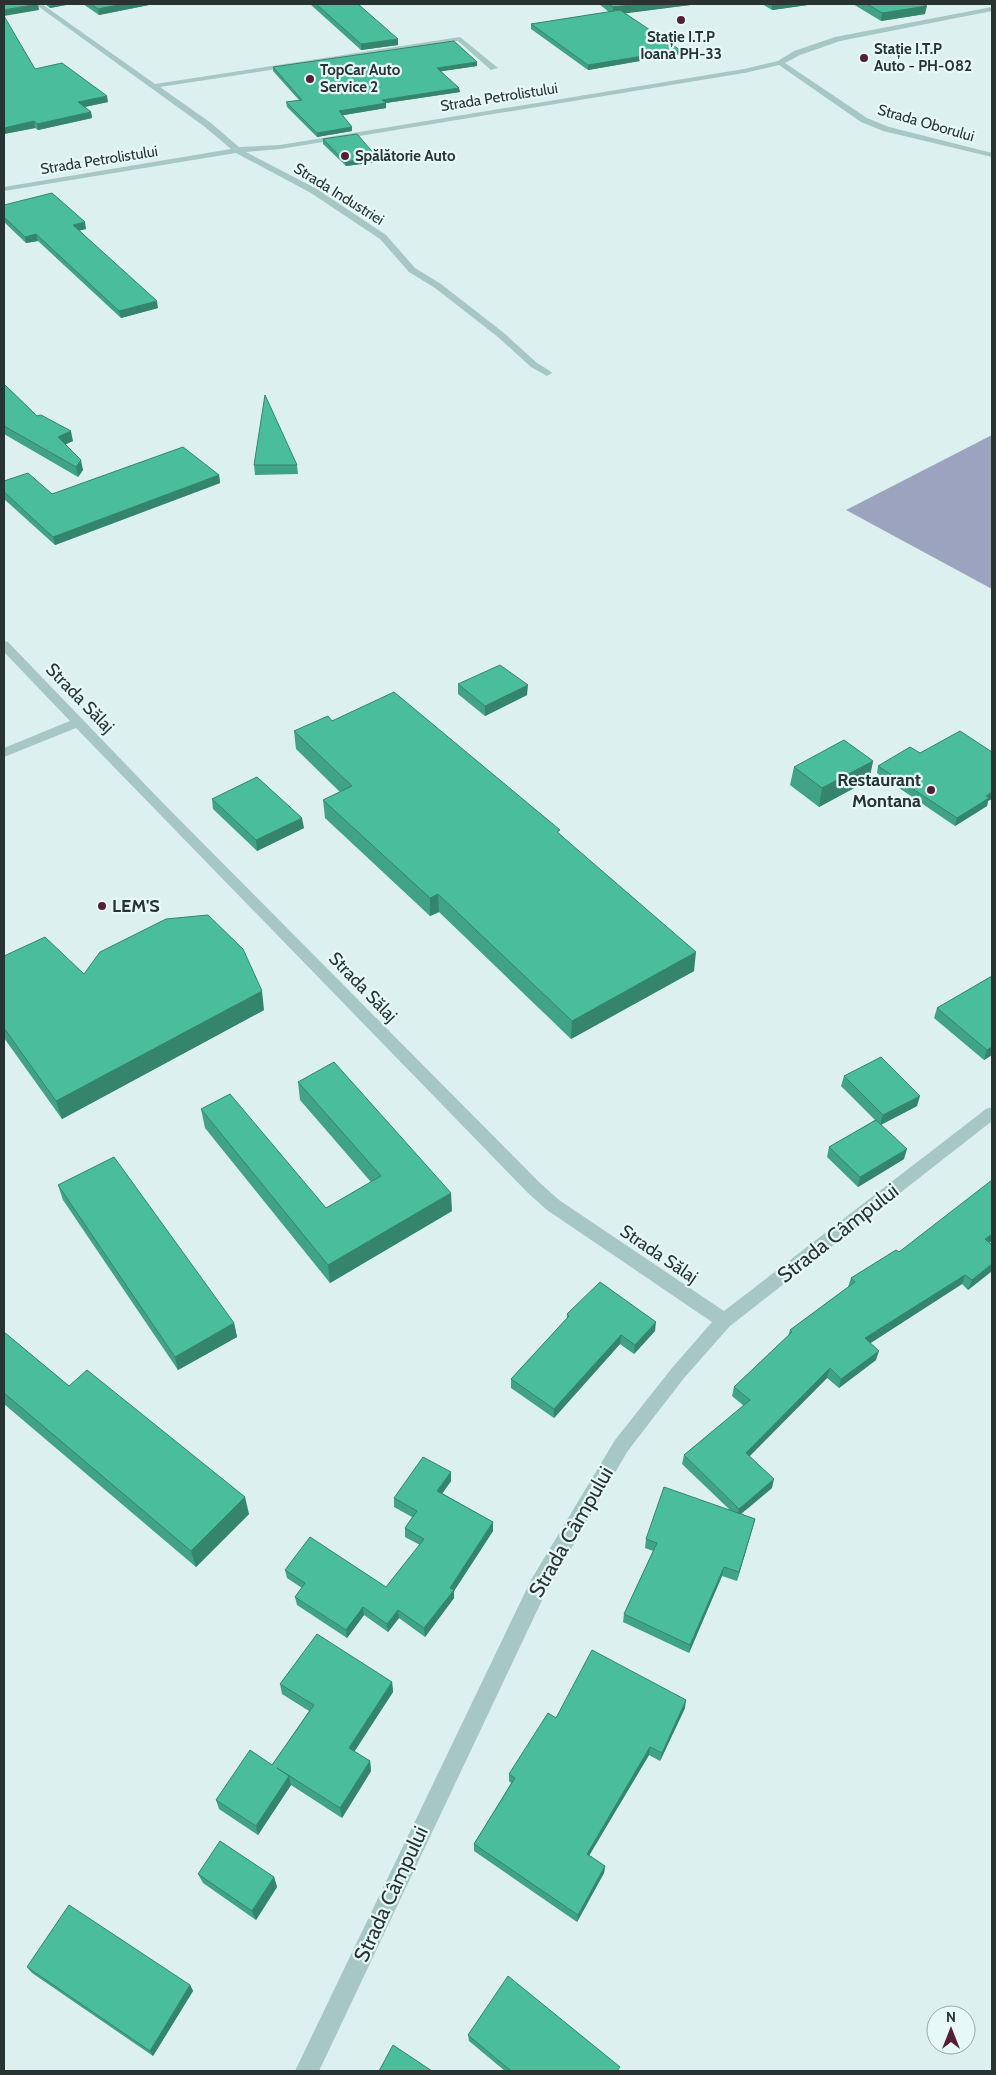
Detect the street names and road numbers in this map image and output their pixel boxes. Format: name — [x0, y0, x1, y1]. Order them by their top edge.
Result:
street label: Strada Petrolistului — [439, 79, 559, 115]
street label: Strada Oborului — [876, 101, 976, 145]
street label: Strada Petrolistului — [39, 142, 159, 178]
street label: Strada Industriei — [291, 159, 387, 229]
street label: Strada Sălaj — [41, 658, 119, 738]
street label: Strada Sălaj — [324, 947, 402, 1027]
street label: Strada Câmpului — [772, 1178, 903, 1288]
street label: Strada Sălaj — [616, 1220, 702, 1288]
street label: Strada Câmpului — [523, 1462, 618, 1601]
street label: Strada Câmpului — [348, 1822, 433, 1966]

